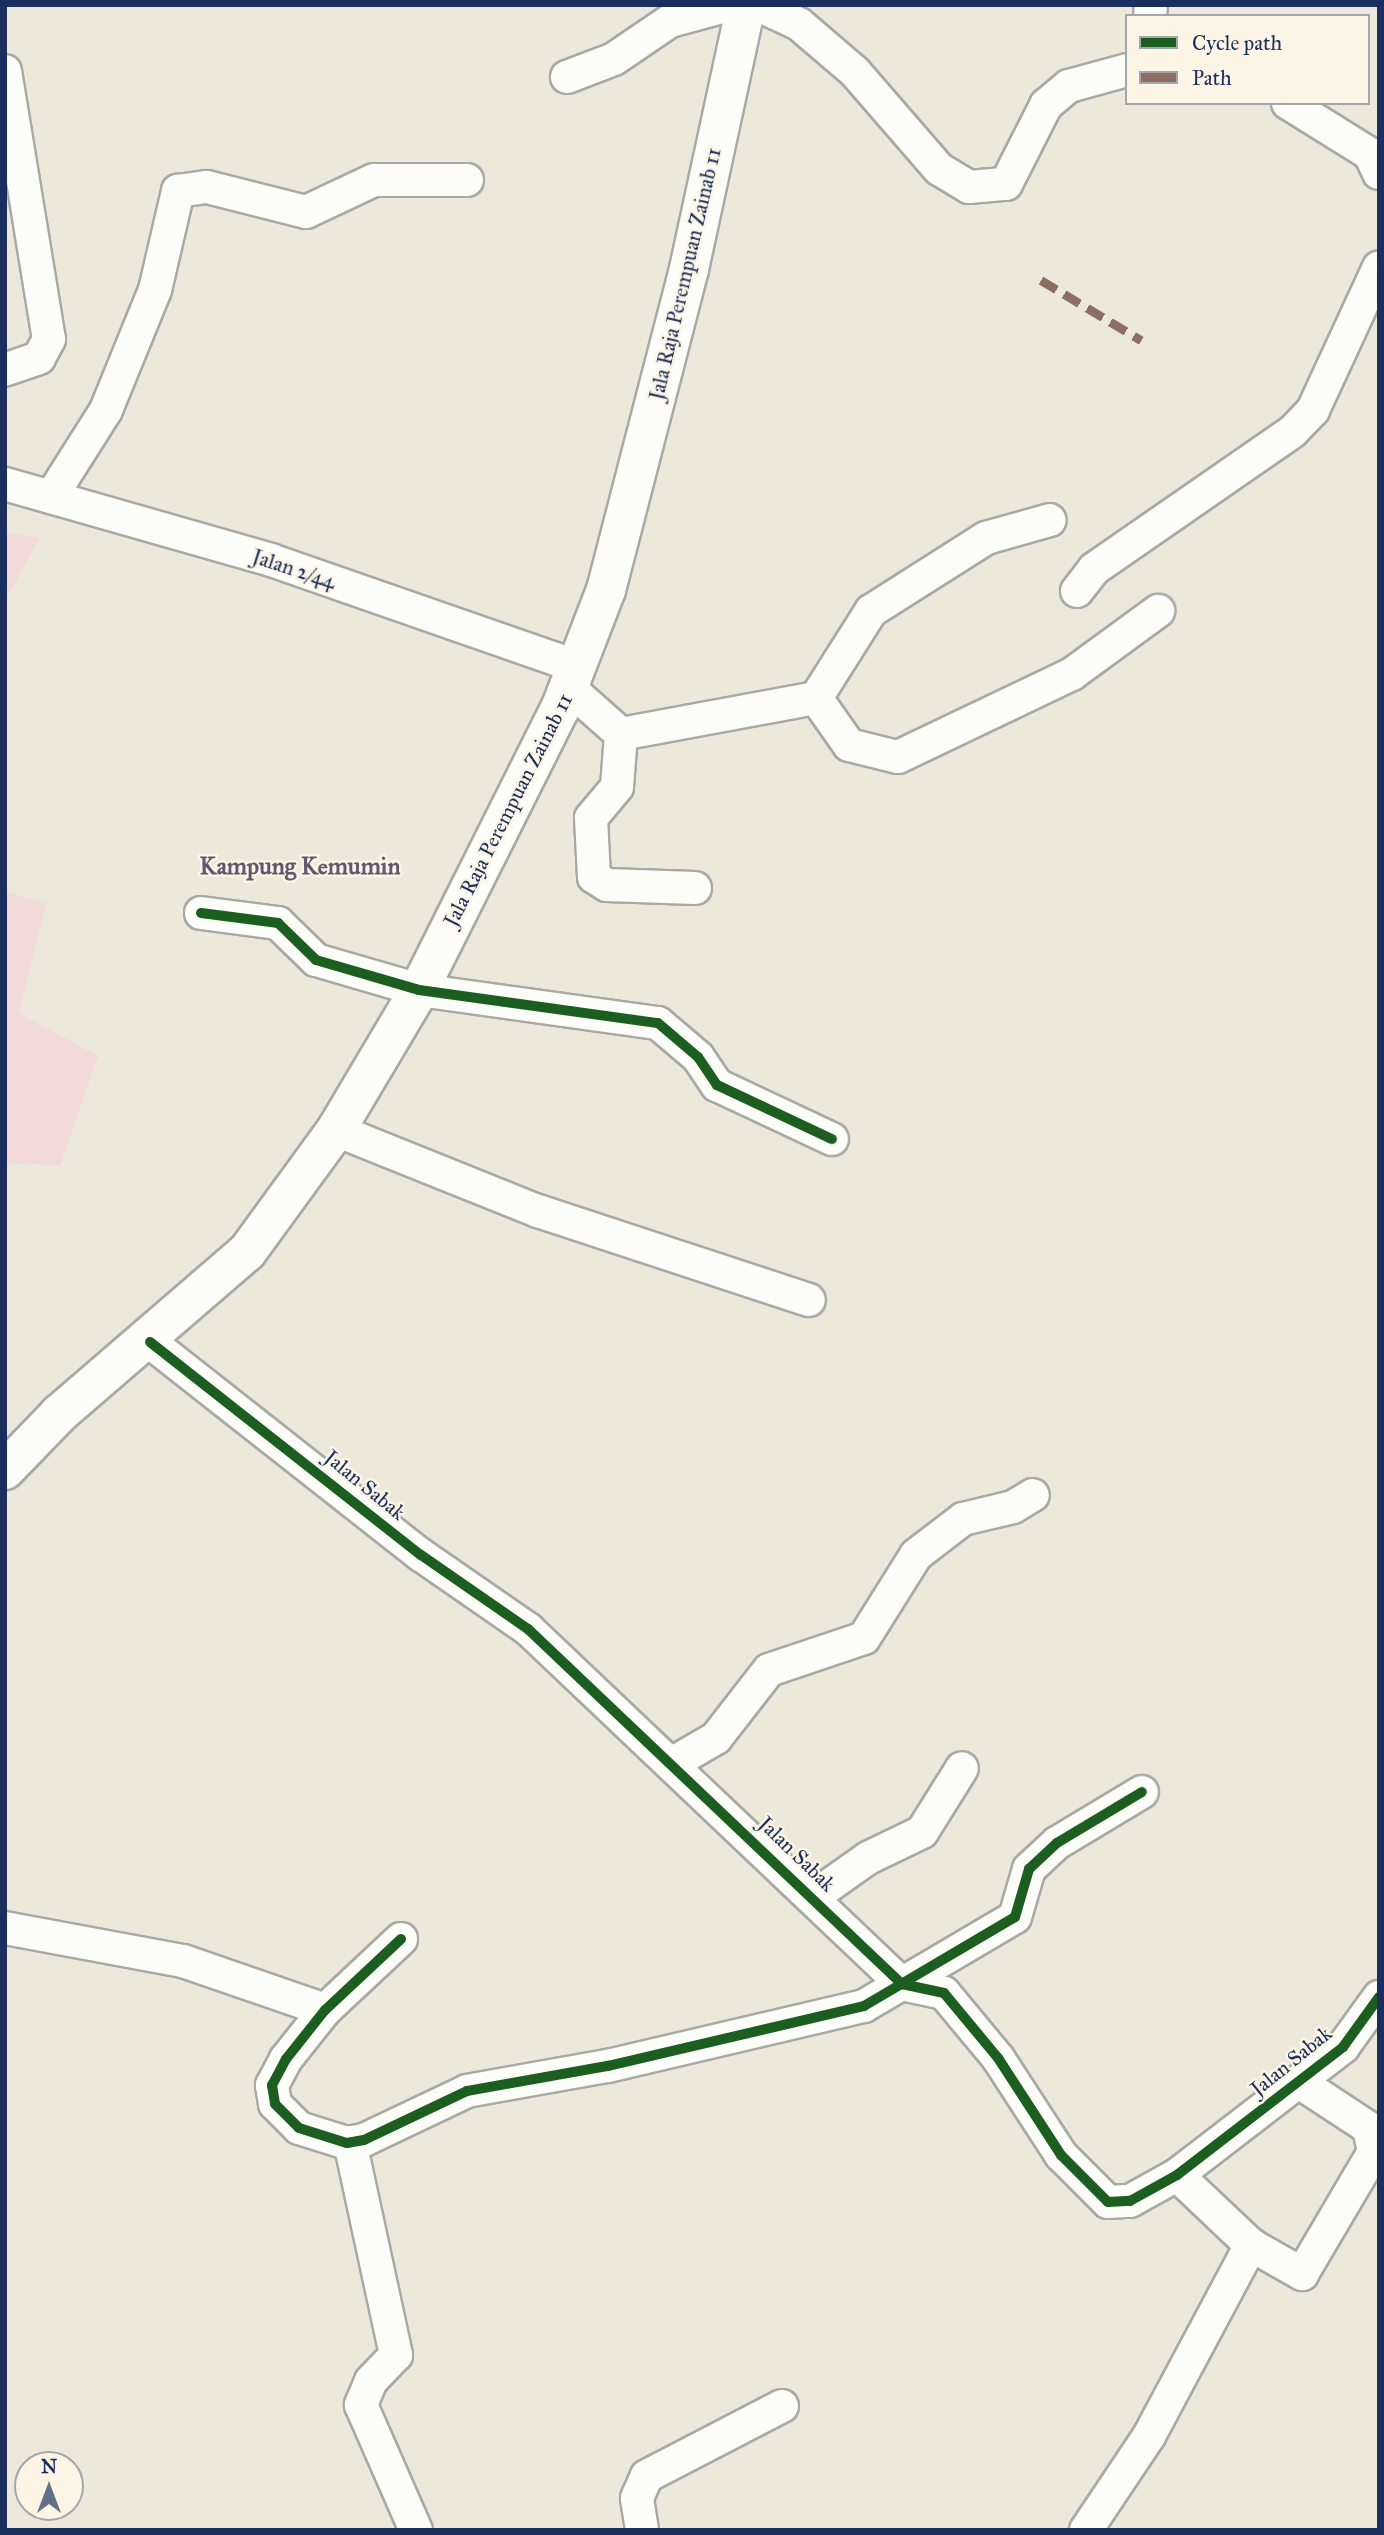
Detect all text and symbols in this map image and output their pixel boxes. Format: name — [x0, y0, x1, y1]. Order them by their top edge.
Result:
legend — [1125, 14, 1370, 105]
text: Cycle path — [1192, 30, 1282, 56]
text: Path — [1192, 65, 1232, 91]
street label: Jala Raja Perempuan Zainab 11 — [644, 145, 726, 403]
street label: Jalan 2/44 — [249, 544, 339, 594]
street label: Jala Raja Perempuan Zainab 11 — [438, 689, 578, 931]
district label: Kampung Kemumin — [200, 853, 400, 881]
street label: Jalan Sabak — [319, 1445, 411, 1525]
street label: Jalan Sabak — [753, 1811, 841, 1897]
street label: Jalan Sabak — [1245, 2021, 1337, 2101]
north arrow — [14, 2451, 84, 2521]
text: N — [41, 2455, 57, 2478]

